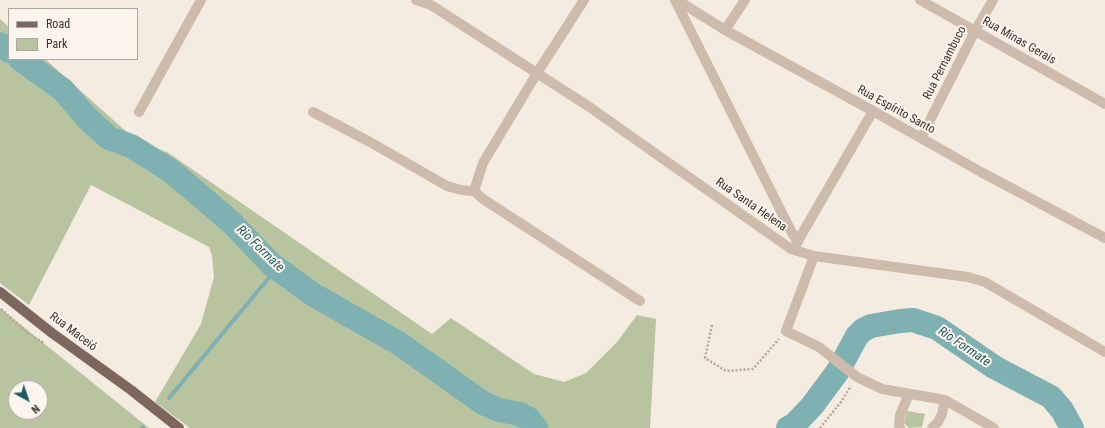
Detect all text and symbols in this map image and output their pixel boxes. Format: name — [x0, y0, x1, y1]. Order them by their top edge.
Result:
legend — [8, 8, 138, 60]
street label: Rua Minas Gerais — [980, 14, 1058, 68]
text: Road — [46, 17, 70, 31]
street label: Rua Pernambuco — [920, 24, 970, 102]
text: Park — [46, 37, 67, 51]
street label: Rua Espírito Santo — [855, 83, 937, 137]
street label: Rua Santa Helena — [713, 175, 789, 235]
water label: Rio Formate — [233, 222, 287, 276]
street label: Rua Maceió — [47, 310, 99, 354]
water label: Rio Formate — [935, 324, 993, 370]
north arrow — [8, 380, 48, 420]
text: N — [29, 402, 42, 416]

